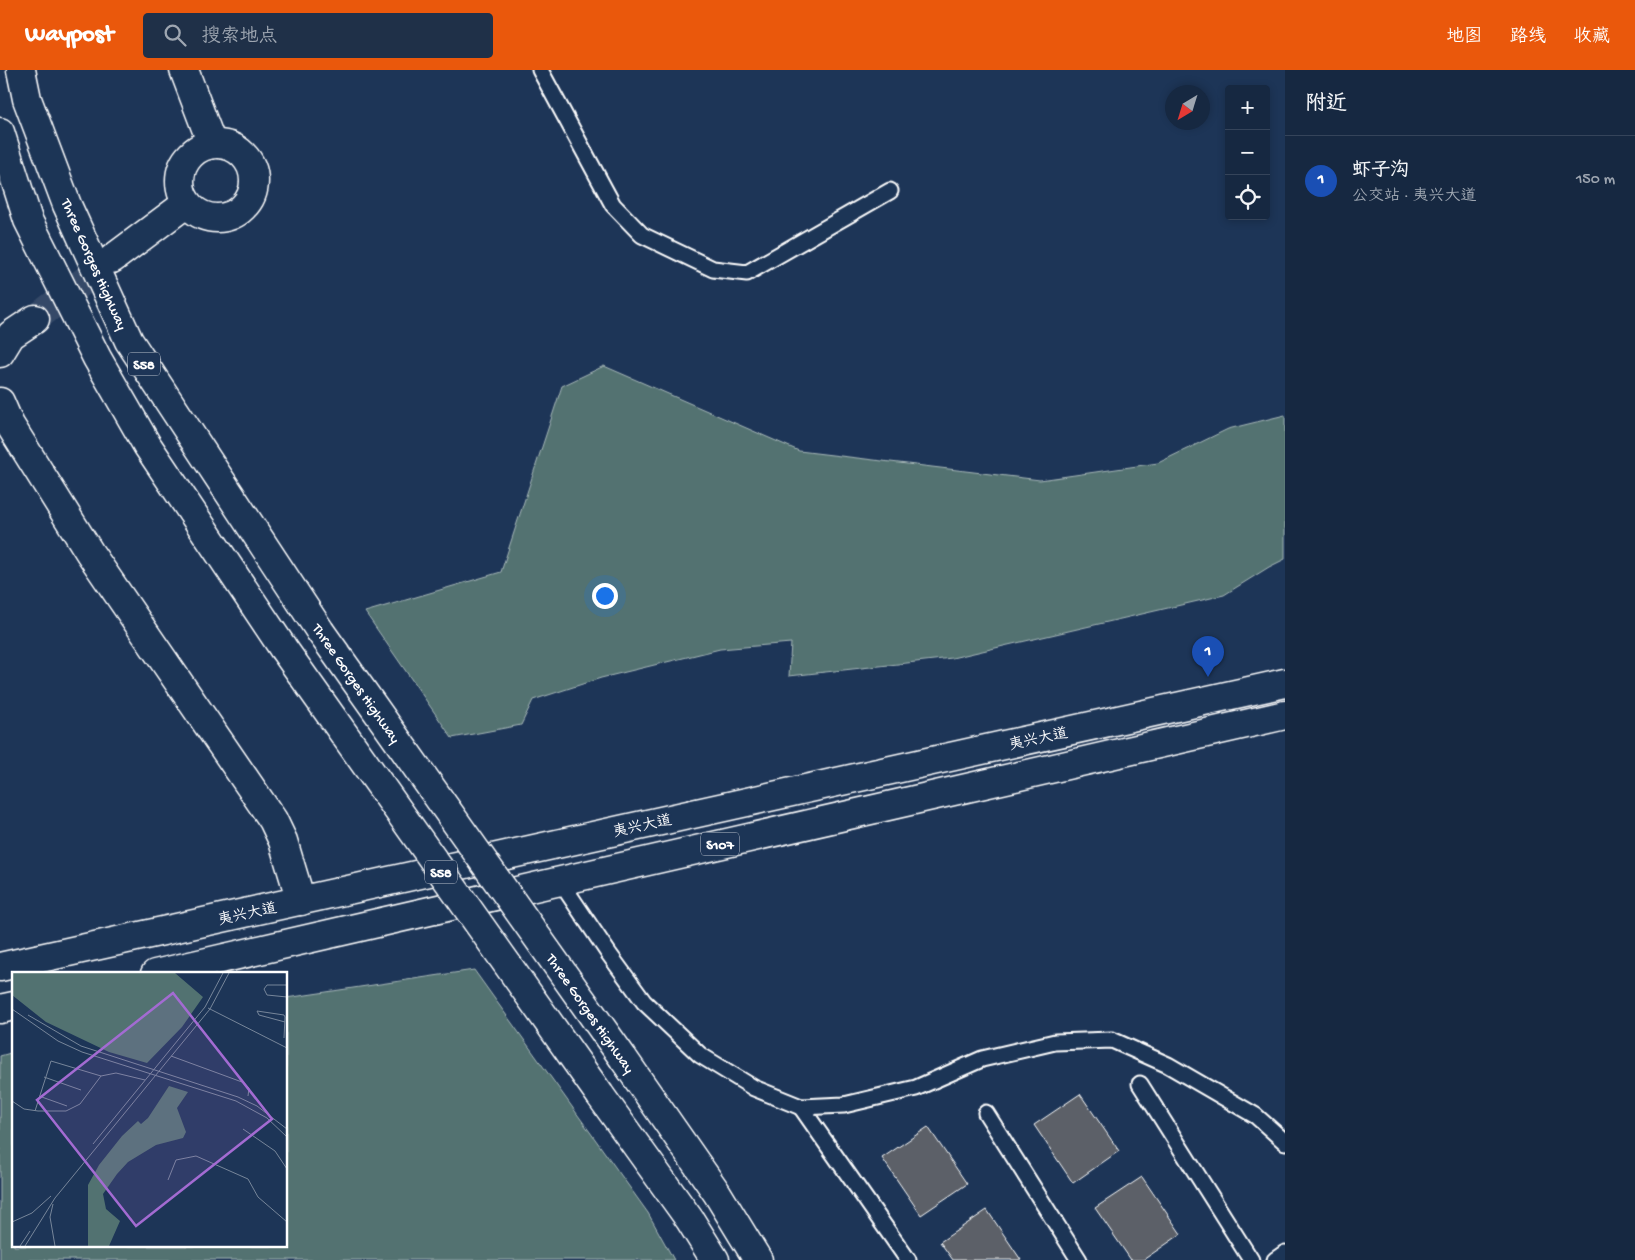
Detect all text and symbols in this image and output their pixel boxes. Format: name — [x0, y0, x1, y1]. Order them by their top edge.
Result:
search box — [143, 13, 493, 58]
text: Waypost — [25, 21, 113, 50]
icon: search — [161, 21, 189, 49]
text: 搜索地点 — [201, 26, 277, 49]
text: 地图 — [1446, 27, 1482, 48]
text: 路线 — [1510, 27, 1546, 48]
text: 收藏 — [1574, 27, 1610, 48]
north arrow — [1165, 85, 1210, 130]
map controls — [1225, 85, 1270, 220]
button: + — [1225, 85, 1270, 130]
text: 附近 — [1305, 93, 1347, 118]
button: − — [1225, 130, 1270, 175]
text: 虾子沟 — [1352, 160, 1409, 183]
text: 1 — [1318, 171, 1324, 190]
text: 150 m — [1576, 171, 1615, 190]
button: locate — [1225, 175, 1270, 220]
text: 公交站 · 夷兴大道 — [1352, 188, 1477, 207]
street label: Three Gorges Highway — [56, 195, 130, 334]
road number: S58 — [128, 352, 160, 376]
your location — [592, 583, 618, 609]
street label: Three Gorges Highway — [307, 620, 404, 748]
pin: 1 — [1192, 636, 1224, 677]
street label: 夷兴大道 — [1007, 725, 1070, 755]
street label: 夷兴大道 — [611, 812, 674, 842]
road number: S107 — [701, 832, 739, 856]
road number: S58 — [425, 860, 457, 884]
street label: 夷兴大道 — [216, 900, 279, 930]
street label: Three Gorges Highway — [541, 950, 638, 1078]
inset map — [12, 972, 288, 1248]

